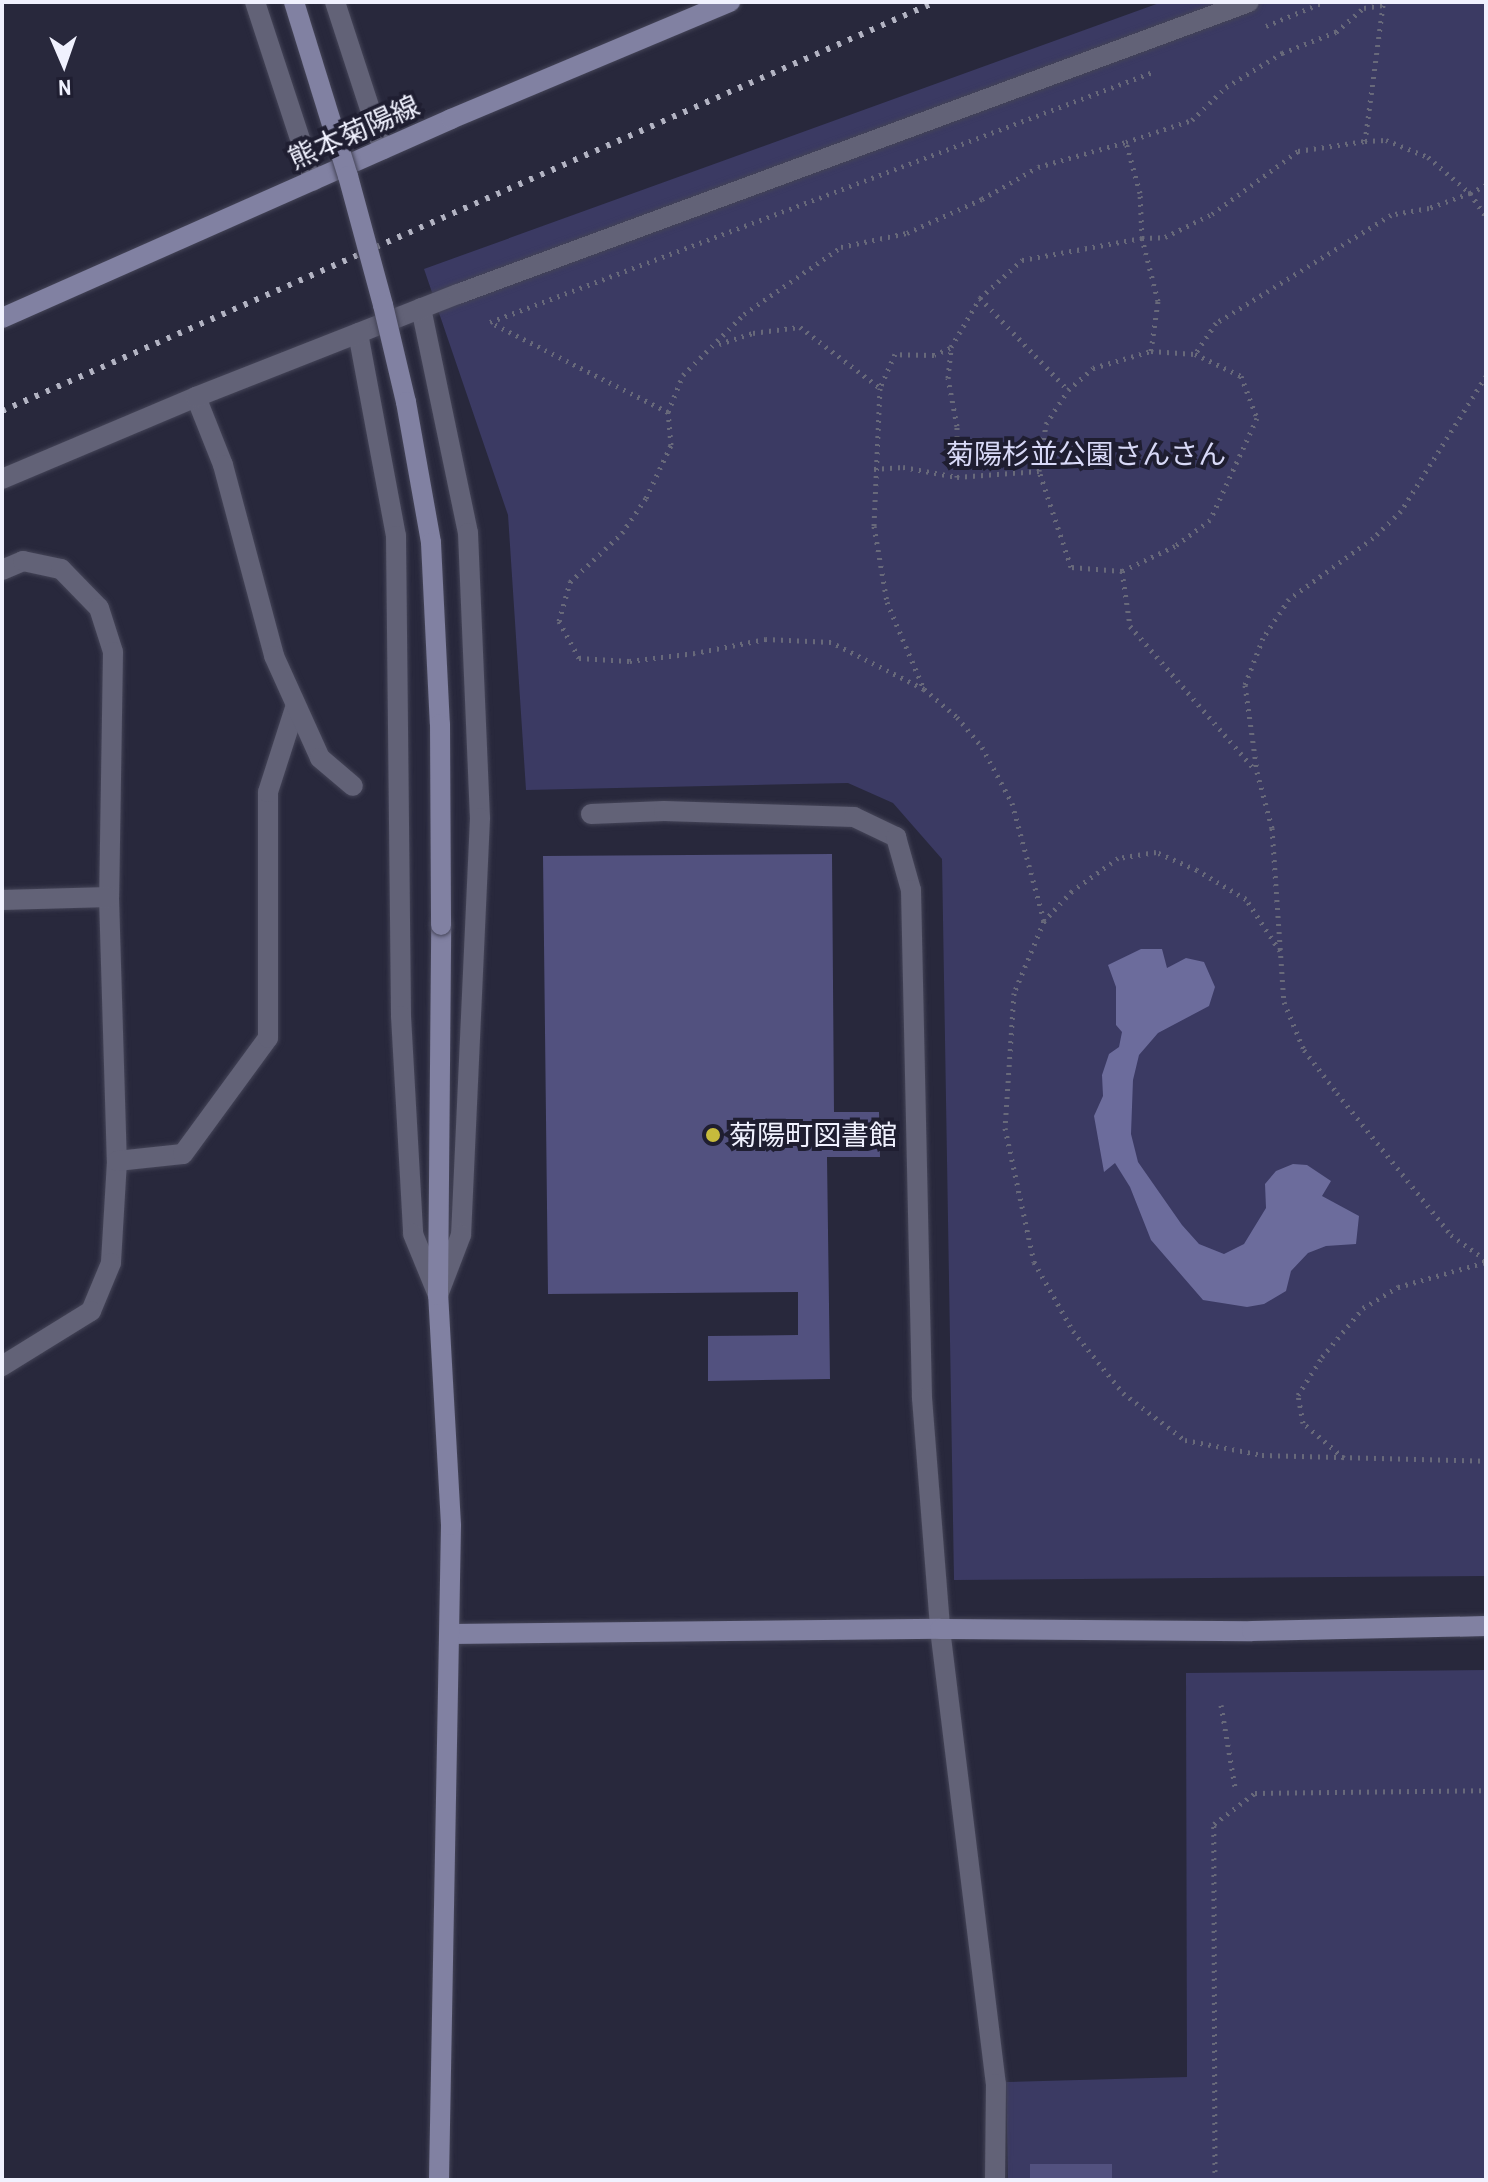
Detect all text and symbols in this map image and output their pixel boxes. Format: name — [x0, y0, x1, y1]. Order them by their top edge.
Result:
north arrow — [24, 24, 104, 104]
text: N — [58, 73, 72, 103]
street label: 熊本菊陽線 — [283, 88, 425, 176]
park label: 菊陽杉並公園さんさん — [946, 437, 1226, 471]
place label: 菊陽町図書館 — [729, 1118, 897, 1152]
marker: 菊陽町図書館 — [704, 1126, 722, 1144]

